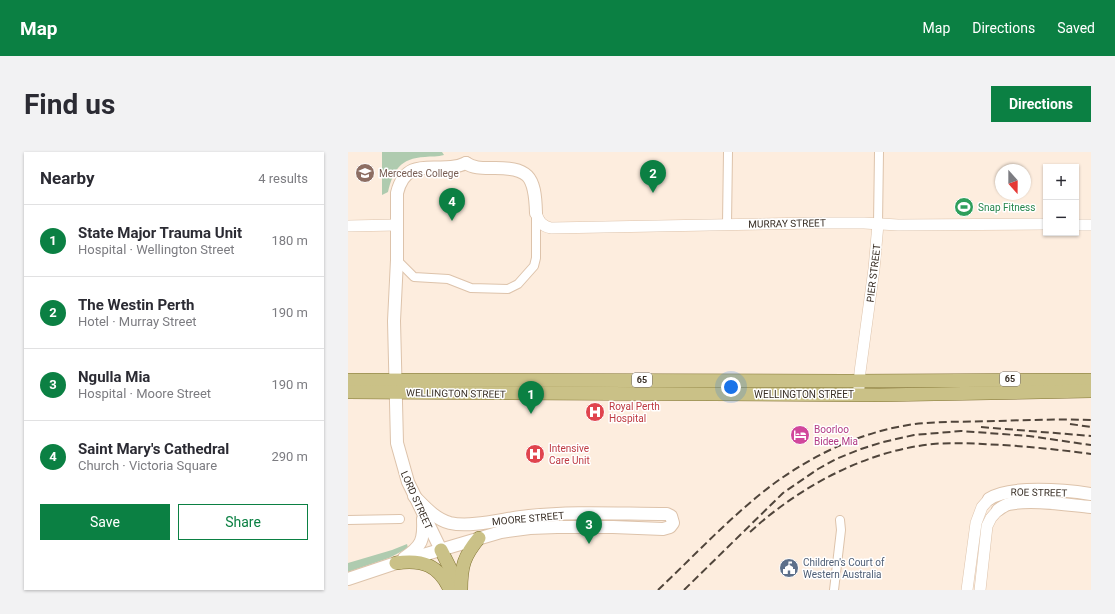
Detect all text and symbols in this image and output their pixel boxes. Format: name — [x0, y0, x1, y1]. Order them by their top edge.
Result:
text: Map — [20, 17, 58, 40]
text: Map — [923, 20, 950, 36]
text: Directions — [972, 20, 1035, 36]
text: Saved — [1057, 20, 1095, 36]
button: Directions — [991, 86, 1091, 122]
text: Find us — [24, 88, 115, 121]
pin: 2 — [640, 160, 666, 193]
school or university icon: Mercedes College — [354, 162, 376, 184]
north arrow — [995, 164, 1031, 200]
map controls — [1043, 164, 1079, 236]
button: + — [1043, 164, 1079, 200]
text: Nearby — [40, 168, 95, 188]
place label: Mercedes College — [379, 168, 459, 179]
text: 4 results — [258, 171, 308, 186]
pin: 4 — [439, 188, 465, 221]
sports icon: Snap Fitness — [953, 196, 975, 218]
button: − — [1043, 200, 1079, 236]
place label: Snap Fitness — [978, 202, 1035, 213]
street label: MURRAY STREET — [748, 217, 826, 230]
text: State Major Trauma Unit — [78, 224, 242, 242]
text: 1 — [49, 233, 57, 248]
text: 180 m — [271, 233, 308, 248]
text: Hospital · Wellington Street — [78, 242, 235, 257]
street label: PIER STREET — [864, 243, 883, 303]
text: The Westin Perth — [78, 296, 194, 314]
text: 2 — [49, 305, 57, 320]
text: 190 m — [271, 305, 308, 320]
text: Hotel · Murray Street — [78, 314, 197, 329]
text: Ngulla Mia — [78, 368, 150, 386]
road number: 65 — [1000, 372, 1020, 386]
road number: 65 — [632, 373, 652, 387]
text: 3 — [49, 377, 57, 392]
text: 190 m — [271, 377, 308, 392]
your location — [721, 377, 741, 397]
pin: 1 — [518, 381, 544, 414]
text: Hospital · Moore Street — [78, 386, 211, 401]
street label: WELLINGTON STREET — [406, 387, 506, 400]
street label: WELLINGTON STREET — [754, 389, 854, 400]
hospital icon: Royal Perth Hospital — [584, 401, 606, 423]
place label: Royal Perth Hospital — [609, 401, 660, 424]
hotel icon: Boorloo Bidee Mia — [789, 424, 811, 446]
place label: Boorloo Bidee Mia — [814, 424, 858, 447]
text: Saint Mary's Cathedral — [78, 440, 229, 458]
hospital icon: Intensive Care Unit — [524, 443, 546, 465]
place label: Intensive Care Unit — [549, 443, 590, 466]
text: 4 — [49, 449, 57, 464]
text: 290 m — [271, 449, 308, 464]
text: Church · Victoria Square — [78, 458, 217, 473]
street label: LORD STREET — [399, 469, 434, 531]
street label: ROE STREET — [1011, 487, 1067, 498]
button: Save — [40, 504, 170, 540]
button: Share — [178, 504, 308, 540]
street label: MOORE STREET — [492, 510, 565, 527]
pin: 3 — [576, 511, 602, 544]
public building icon: Children's Court of Western Australia — [778, 557, 800, 579]
place label: Children's Court of Western Australia — [803, 557, 885, 580]

